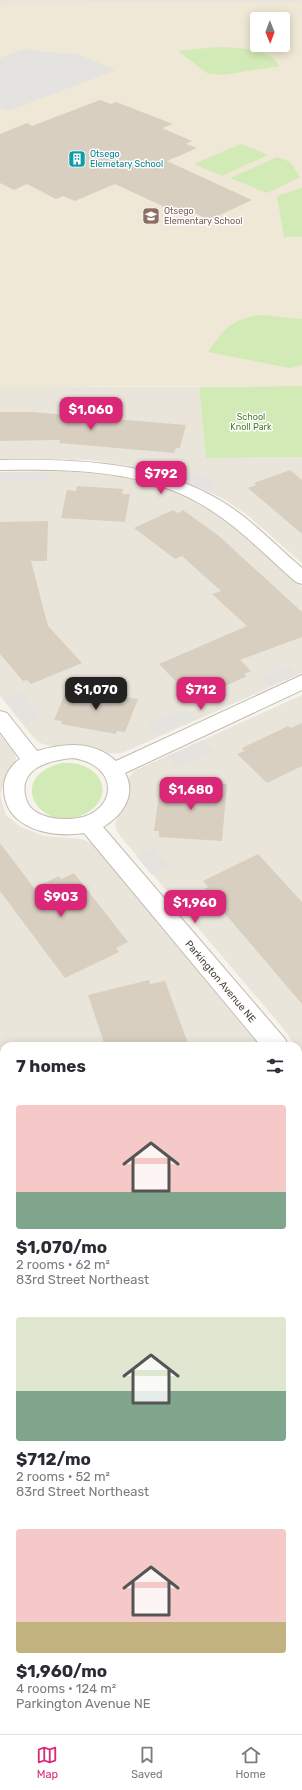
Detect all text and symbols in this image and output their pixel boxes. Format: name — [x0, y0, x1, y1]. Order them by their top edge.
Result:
north arrow — [250, 12, 290, 52]
map controls — [250, 12, 290, 52]
building icon: Otsego Elemetary School — [67, 149, 87, 169]
place label: Otsego Elemetary School — [90, 149, 163, 169]
school or university icon: Otsego Elementary School — [141, 206, 161, 226]
place label: Otsego Elementary School — [164, 206, 243, 226]
pin: $1,060 — [58, 397, 124, 431]
text: $1,060 — [69, 402, 113, 417]
park label: School Knoll Park — [230, 412, 272, 432]
pin: $792 — [137, 461, 185, 495]
text: $792 — [145, 466, 177, 481]
pin: $1,070 — [63, 677, 129, 711]
pin: $712 — [177, 677, 225, 711]
text: $1,070 — [74, 682, 118, 697]
text: $712 — [185, 682, 217, 697]
pin: $1,680 — [158, 777, 224, 811]
text: $1,680 — [169, 782, 213, 797]
pin: $903 — [37, 884, 85, 918]
text: $903 — [44, 889, 78, 904]
pin: $1,960 — [162, 890, 228, 924]
text: $1,960 — [173, 895, 217, 910]
street label: Parkington Avenue NE — [182, 938, 258, 1025]
icon: filters — [264, 1055, 286, 1077]
text: 7 homes — [16, 1056, 86, 1076]
icon: home — [115, 1131, 187, 1203]
text: $1,070/mo — [16, 1237, 107, 1257]
text: 2 rooms · 62 m² — [16, 1257, 110, 1272]
text: 83rd Street Northeast — [16, 1272, 149, 1287]
icon: home — [115, 1343, 187, 1415]
text: $712/mo — [16, 1449, 91, 1469]
text: 2 rooms · 52 m² — [16, 1469, 110, 1484]
text: 83rd Street Northeast — [16, 1484, 149, 1499]
icon: home — [115, 1555, 187, 1627]
text: $1,960/mo — [16, 1661, 107, 1681]
text: 4 rooms · 124 m² — [16, 1681, 116, 1696]
text: Parkington Avenue NE — [16, 1696, 151, 1711]
tab: Map — [36, 1744, 58, 1781]
tab: Saved — [131, 1744, 163, 1781]
tab: Home — [235, 1744, 266, 1781]

